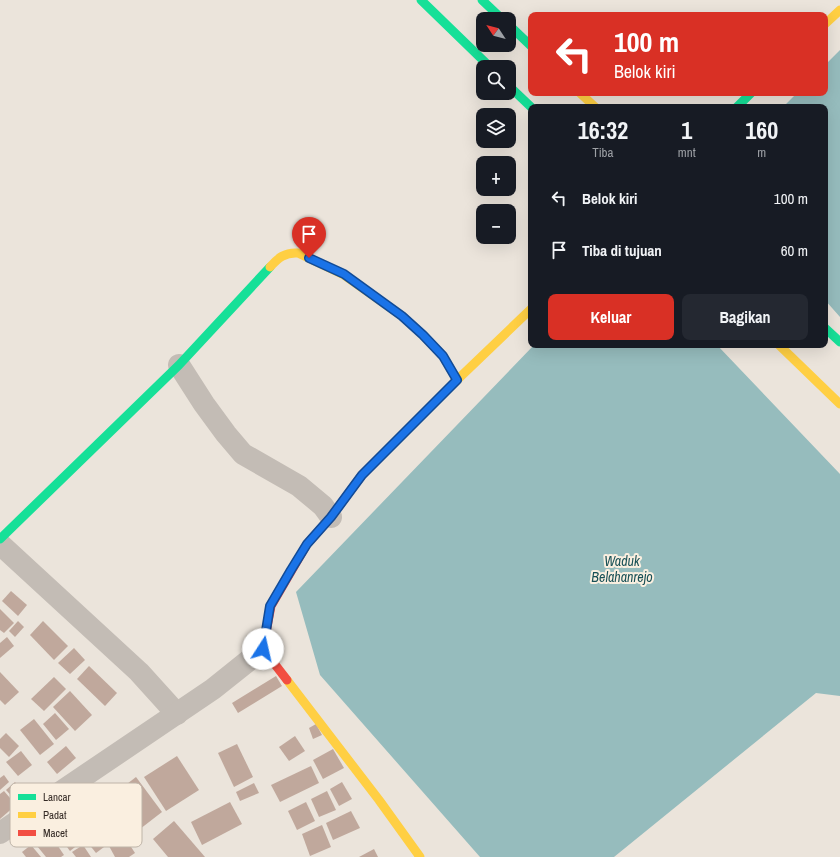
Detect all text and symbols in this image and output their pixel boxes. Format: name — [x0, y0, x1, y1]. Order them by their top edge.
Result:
north arrow — [476, 12, 516, 52]
map controls — [476, 12, 516, 244]
text: 100 m — [614, 23, 679, 61]
icon: left — [548, 28, 600, 80]
text: Belok kiri — [614, 59, 676, 84]
button: search — [476, 60, 516, 100]
button: layers — [476, 108, 516, 148]
text: 16:32 — [578, 114, 628, 146]
text: 1 — [681, 114, 692, 146]
text: 160 — [745, 114, 778, 146]
text: Tiba — [592, 144, 613, 161]
text: mnt — [678, 144, 696, 161]
text: m — [757, 144, 766, 161]
button: + — [476, 156, 516, 196]
icon: left — [548, 187, 570, 209]
text: Belok kiri — [582, 188, 637, 209]
text: 100 m — [774, 188, 808, 209]
button: − — [476, 204, 516, 244]
pin — [292, 217, 326, 258]
icon: arrive — [298, 223, 320, 245]
icon: arrive — [548, 239, 570, 261]
text: Tiba di tujuan — [582, 240, 662, 261]
text: 60 m — [781, 240, 808, 261]
button: Keluar — [548, 294, 674, 340]
button: Bagikan — [682, 294, 808, 340]
water label: Waduk Belahanrejo — [591, 552, 653, 586]
position arrow — [242, 628, 284, 670]
legend — [10, 783, 142, 847]
text: Lancar — [43, 790, 71, 804]
text: Padat — [43, 808, 67, 822]
text: Macet — [43, 826, 68, 840]

